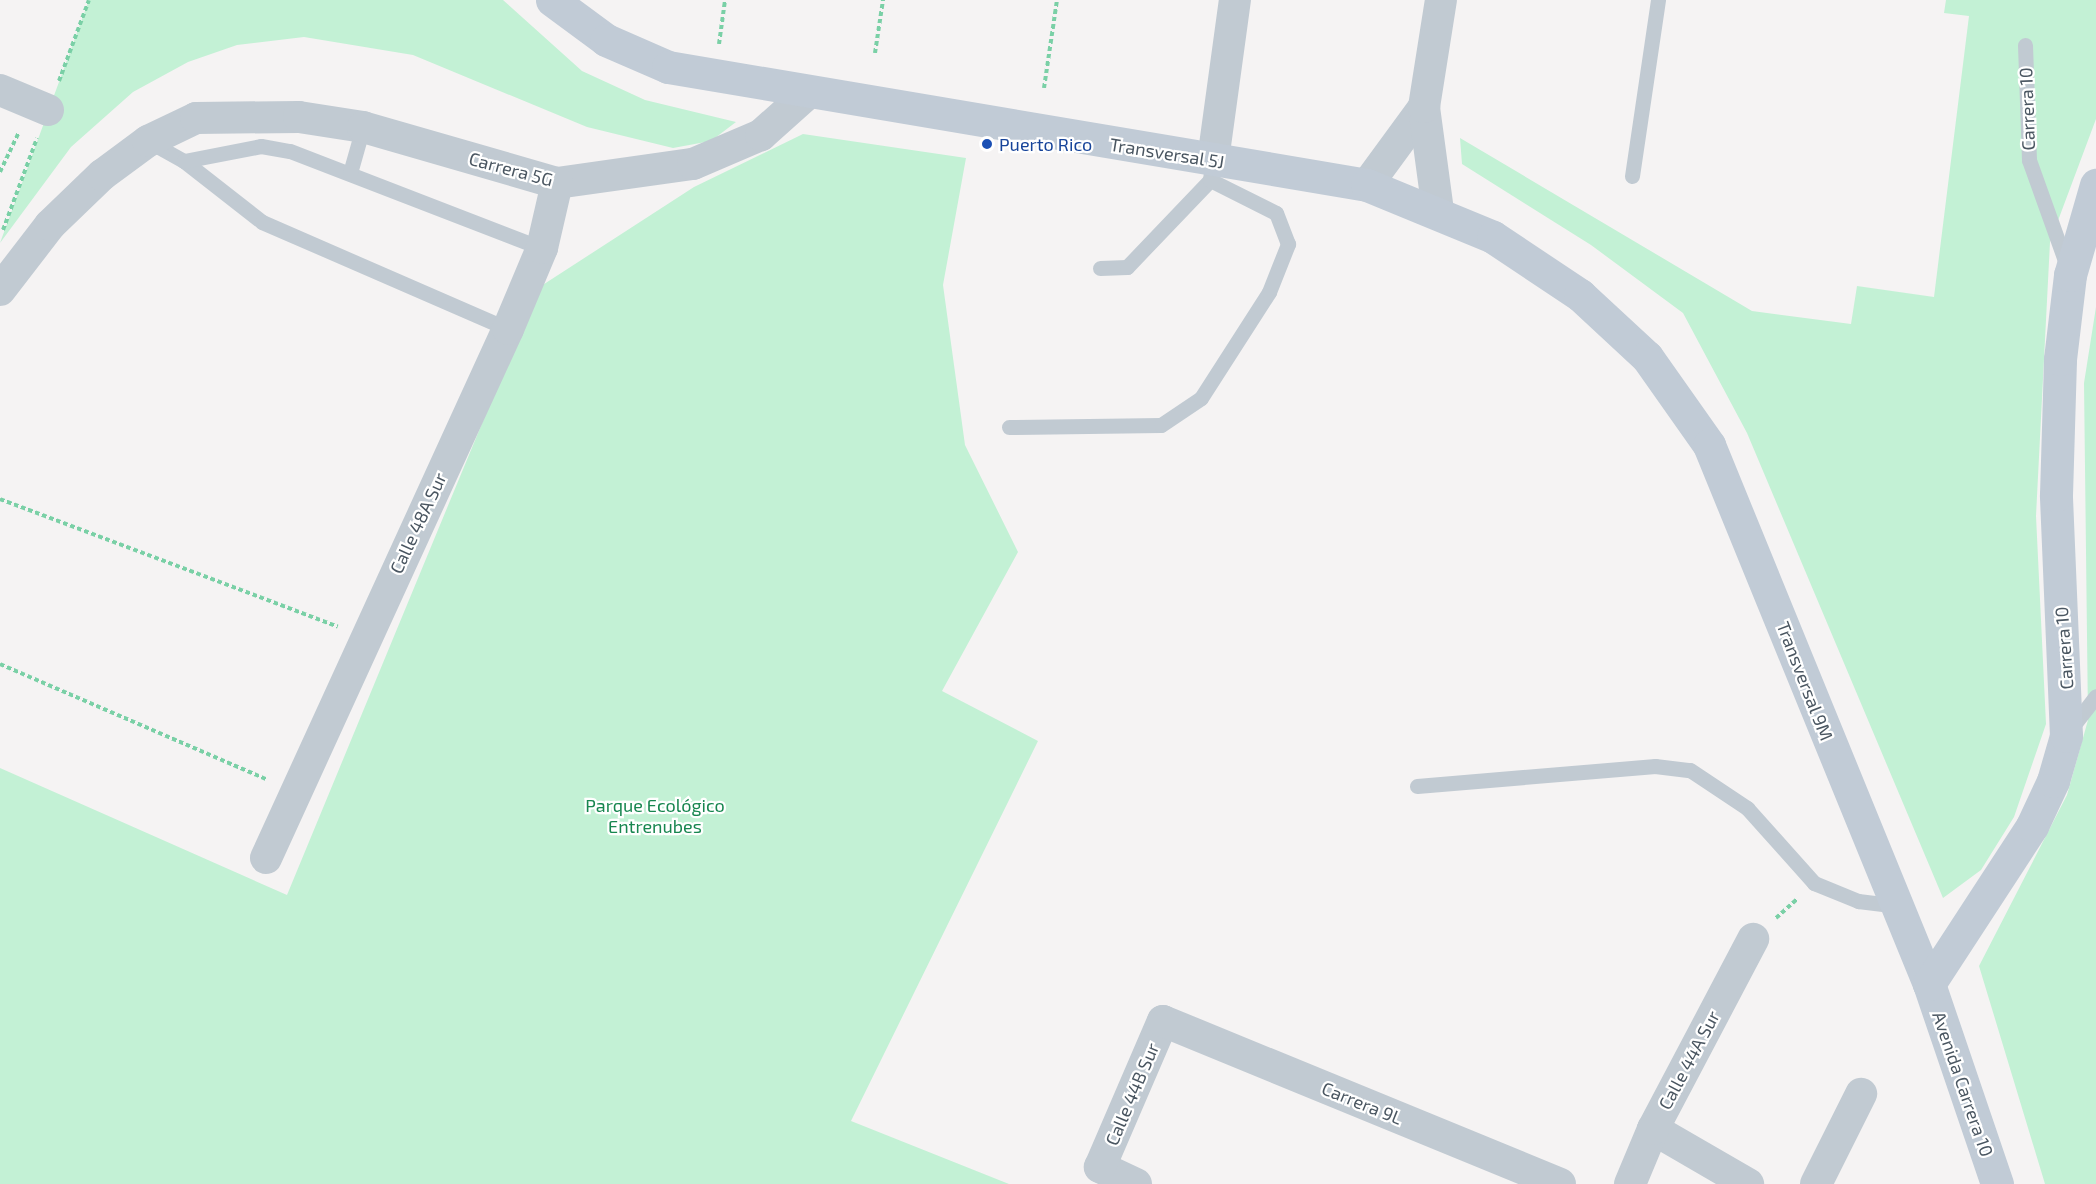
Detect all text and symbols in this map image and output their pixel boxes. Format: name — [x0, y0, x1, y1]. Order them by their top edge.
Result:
street label: Carrera 10 — [2015, 67, 2039, 151]
place label: Puerto Rico — [999, 133, 1092, 155]
street label: Transversal 5J — [1108, 133, 1226, 173]
marker: Puerto Rico — [980, 137, 994, 151]
street label: Carrera 5G — [467, 147, 555, 191]
street label: Calle 48A Sur — [385, 469, 451, 577]
street label: Carrera 10 — [2050, 606, 2078, 690]
street label: Transversal 9M — [1772, 618, 1838, 744]
park label: Parque Ecológico Entrenubes — [585, 795, 725, 838]
street label: Calle 44A Sur — [1654, 1007, 1724, 1113]
street label: Avenida Carrera 10 — [1928, 1009, 1998, 1159]
street label: Calle 44B Sur — [1101, 1039, 1163, 1149]
street label: Carrera 9L — [1319, 1077, 1405, 1129]

